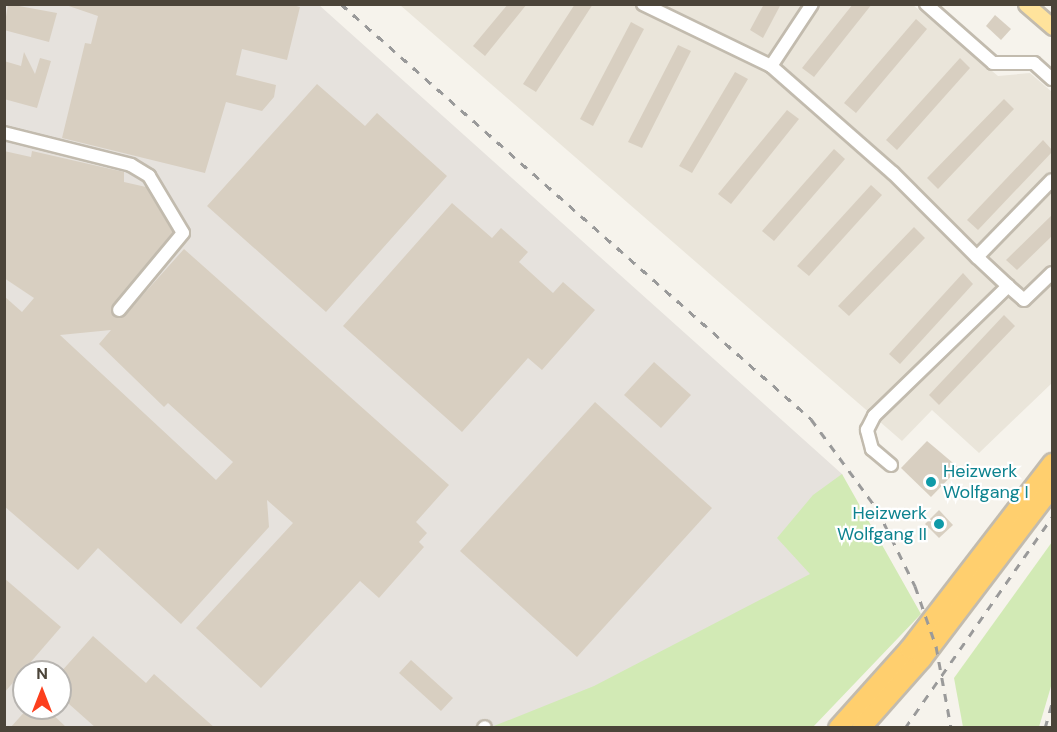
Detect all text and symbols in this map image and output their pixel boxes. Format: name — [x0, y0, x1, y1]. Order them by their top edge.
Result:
place label: Heizwerk Wolfgang I — [943, 461, 1029, 504]
marker: Heizwerk Wolfgang I — [924, 475, 938, 489]
place label: Heizwerk Wolfgang II — [837, 503, 927, 546]
marker: Heizwerk Wolfgang II — [932, 517, 946, 531]
north arrow — [12, 660, 72, 720]
text: N — [36, 663, 48, 684]

